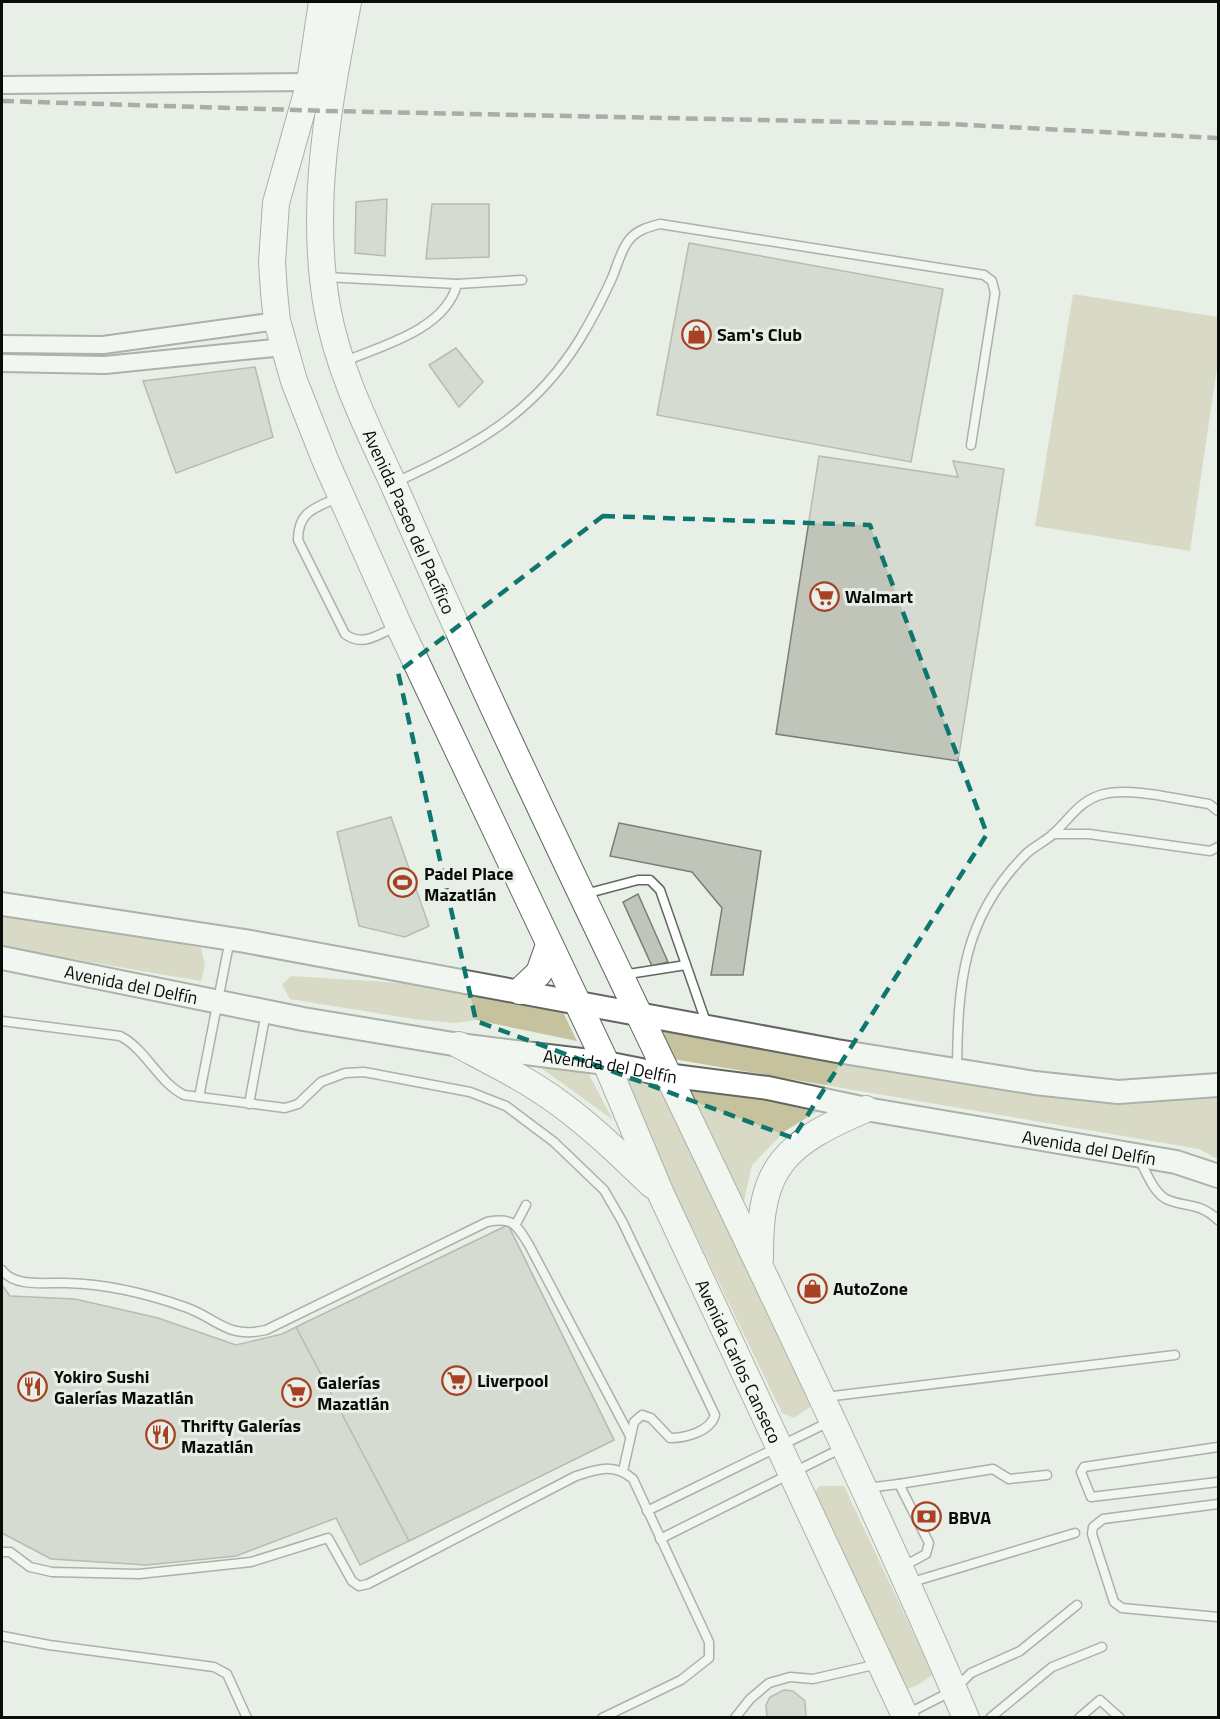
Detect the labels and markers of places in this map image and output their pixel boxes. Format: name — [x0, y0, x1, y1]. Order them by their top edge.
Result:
shop icon: Sam's Club — [680, 318, 712, 350]
place label: Sam's Club — [717, 321, 802, 348]
supermarket icon: Walmart — [808, 580, 840, 612]
place label: Walmart — [845, 583, 914, 610]
place label: Padel Place Mazatlán — [424, 860, 513, 908]
sports icon: Padel Place Mazatlán — [387, 867, 419, 899]
shop icon: AutoZone — [796, 1272, 828, 1304]
place label: AutoZone — [833, 1275, 908, 1302]
place label: Yokiro Sushi Galerías Mazatlán — [54, 1363, 194, 1411]
supermarket icon: Liverpool — [440, 1364, 472, 1396]
place label: Liverpool — [477, 1367, 549, 1394]
place label: Galerías Mazatlán — [317, 1369, 390, 1417]
restaurant icon: Yokiro Sushi Galerías Mazatlán — [17, 1370, 49, 1402]
supermarket icon: Galerías Mazatlán — [280, 1376, 312, 1408]
place label: Thrifty Galerías Mazatlán — [181, 1412, 301, 1460]
restaurant icon: Thrifty Galerías Mazatlán — [144, 1419, 176, 1451]
bank icon: BBVA — [911, 1501, 943, 1533]
place label: BBVA — [948, 1504, 991, 1531]

